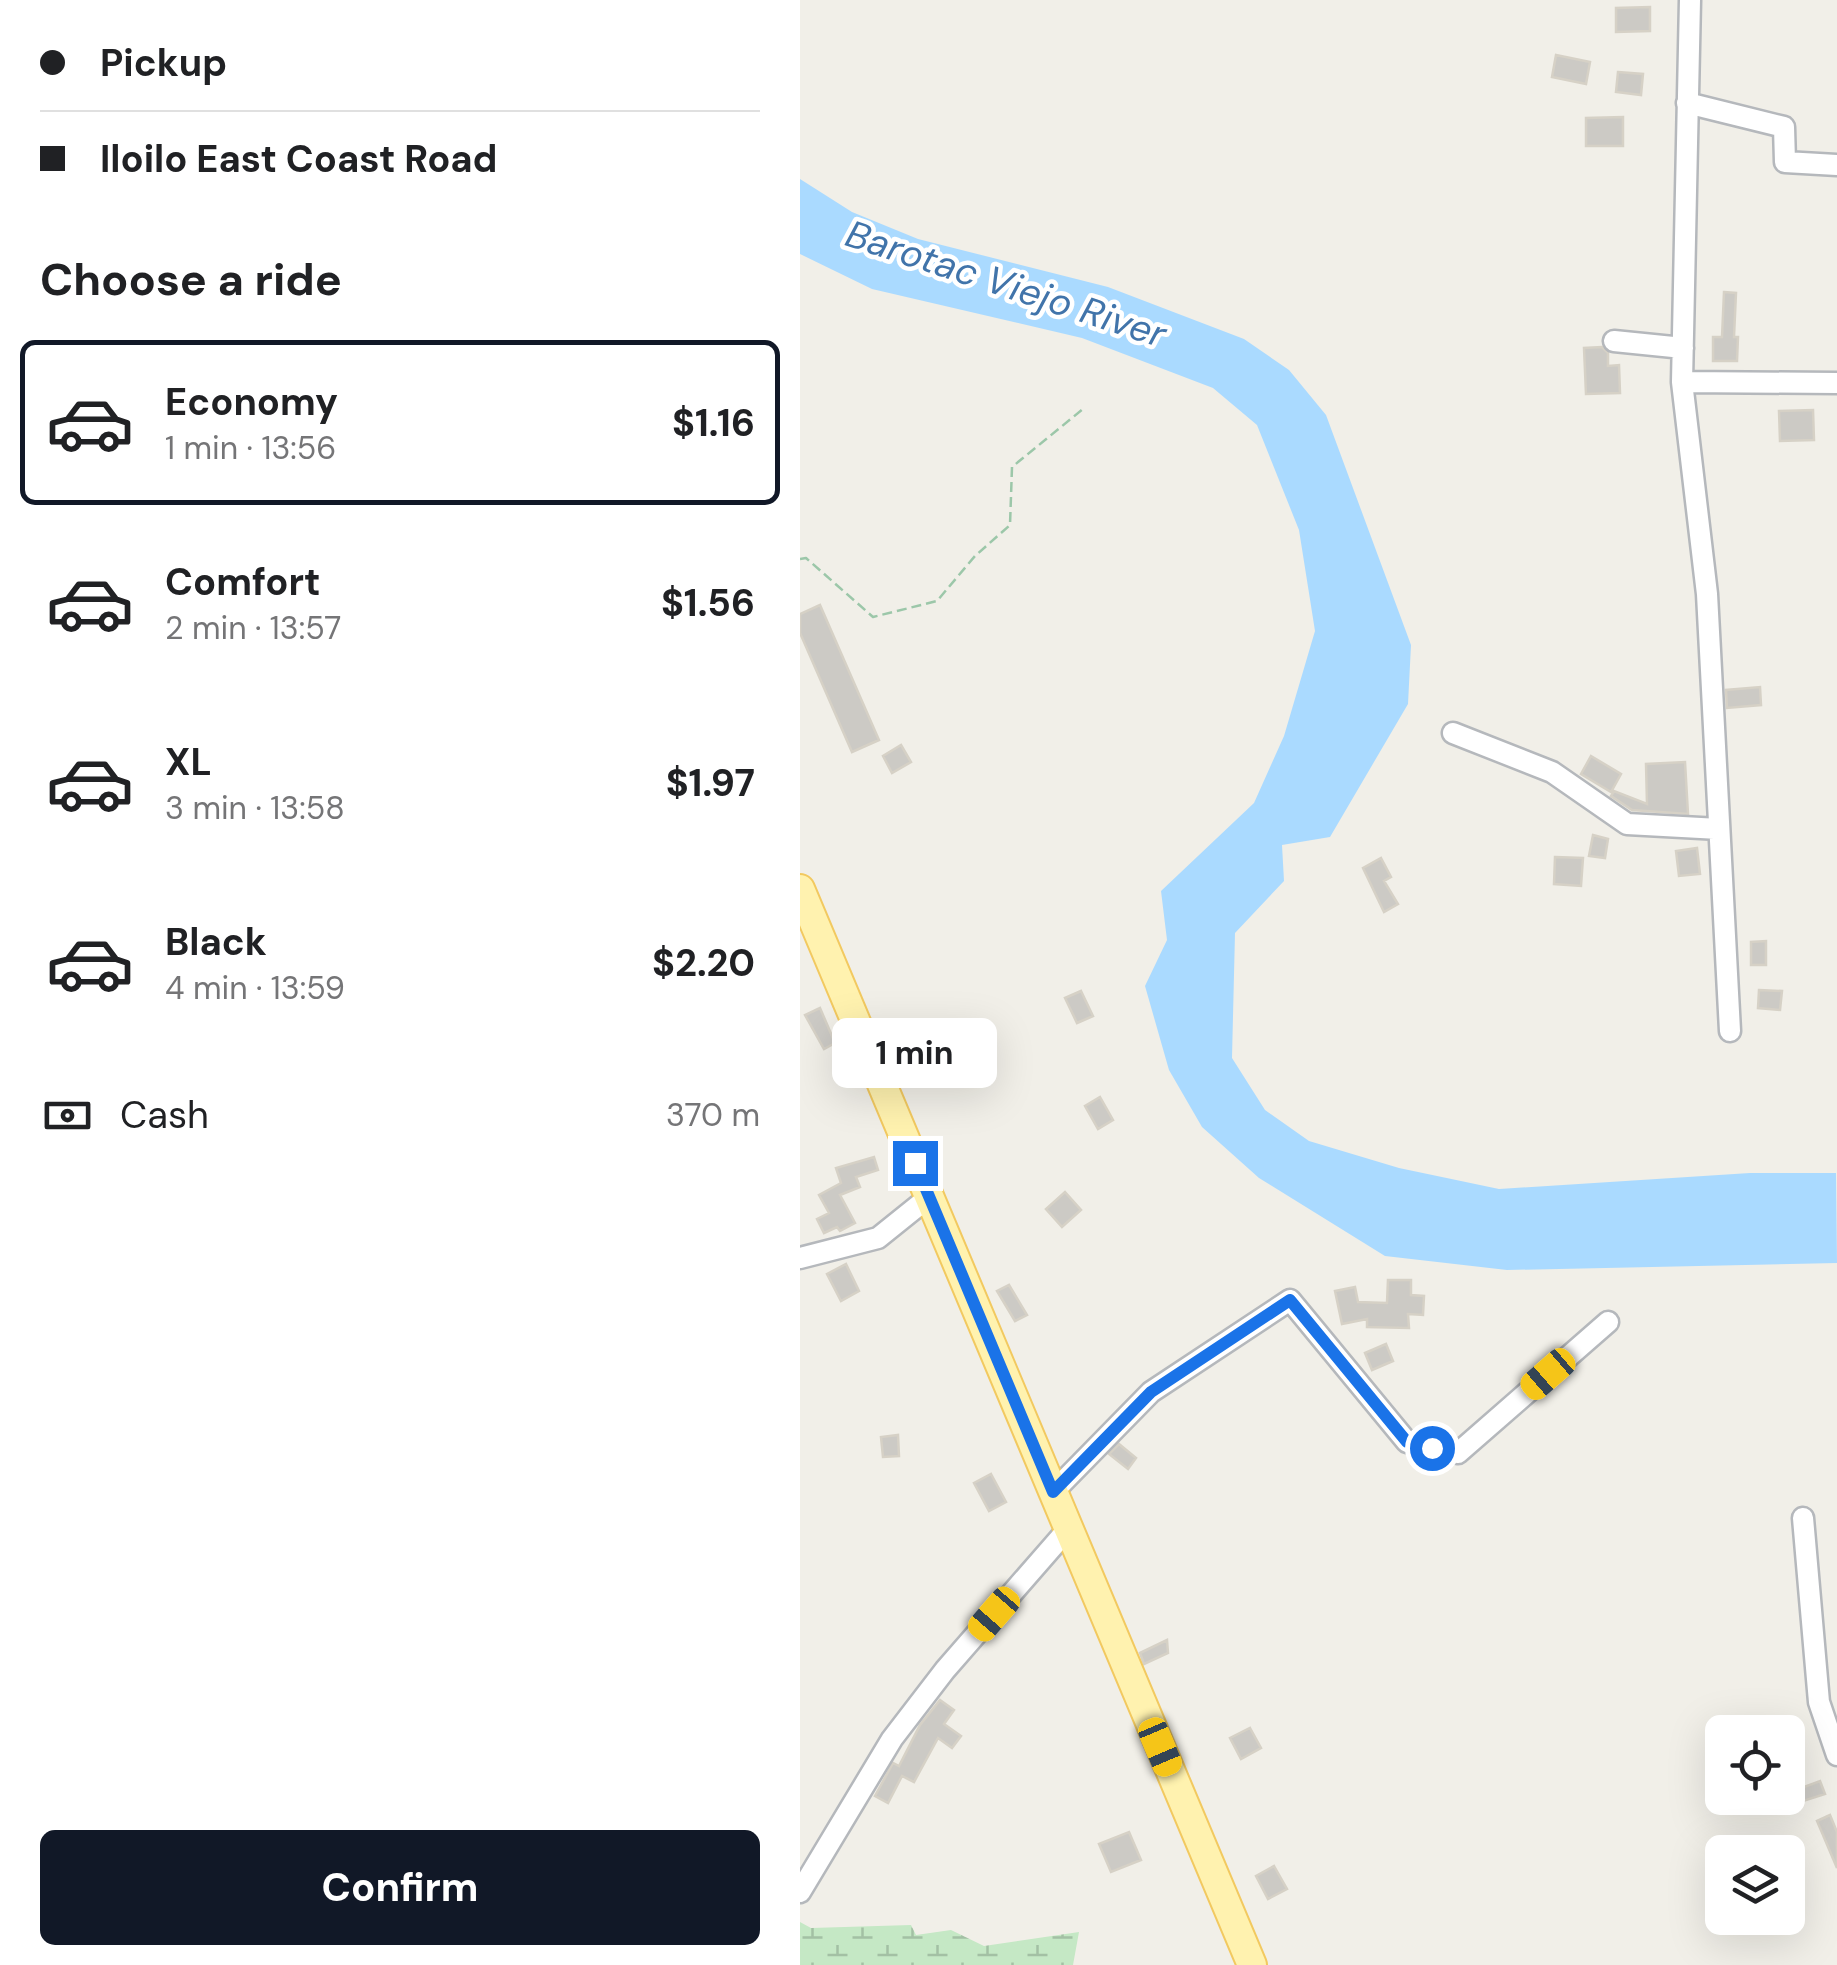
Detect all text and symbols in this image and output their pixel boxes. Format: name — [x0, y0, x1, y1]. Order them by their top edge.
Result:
text: Pickup — [100, 38, 227, 88]
text: Iloilo East Coast Road — [100, 134, 497, 184]
water label: Barotac Viejo River — [839, 209, 1173, 360]
text: Choose a ride — [40, 250, 342, 309]
text: Economy — [165, 377, 338, 427]
icon: car — [45, 378, 135, 468]
text: $1.16 — [672, 398, 755, 448]
text: 1 min · 13:56 — [165, 427, 336, 469]
text: Comfort — [165, 557, 321, 607]
icon: car — [45, 558, 135, 648]
text: $1.56 — [661, 578, 755, 628]
text: 2 min · 13:57 — [165, 607, 341, 649]
text: XL — [165, 737, 212, 787]
icon: car — [45, 738, 135, 828]
text: $1.97 — [666, 758, 755, 808]
text: 3 min · 13:58 — [165, 787, 345, 829]
text: Black — [165, 917, 267, 967]
icon: car — [45, 918, 135, 1008]
text: $2.20 — [652, 938, 755, 988]
text: 4 min · 13:59 — [165, 967, 345, 1009]
callout: 1 min — [832, 1018, 998, 1088]
text: 1 min — [876, 1032, 953, 1074]
icon: cash — [40, 1088, 95, 1143]
text: Cash — [120, 1090, 209, 1140]
text: 370 m — [666, 1094, 760, 1136]
route end — [893, 1141, 938, 1186]
car — [1516, 1343, 1580, 1405]
route start — [1410, 1426, 1455, 1471]
car — [963, 1582, 1025, 1646]
car — [1134, 1714, 1186, 1780]
map controls — [1705, 1715, 1805, 1935]
button: locate — [1705, 1715, 1805, 1815]
button: Confirm — [40, 1830, 760, 1945]
button: layers — [1705, 1835, 1805, 1935]

